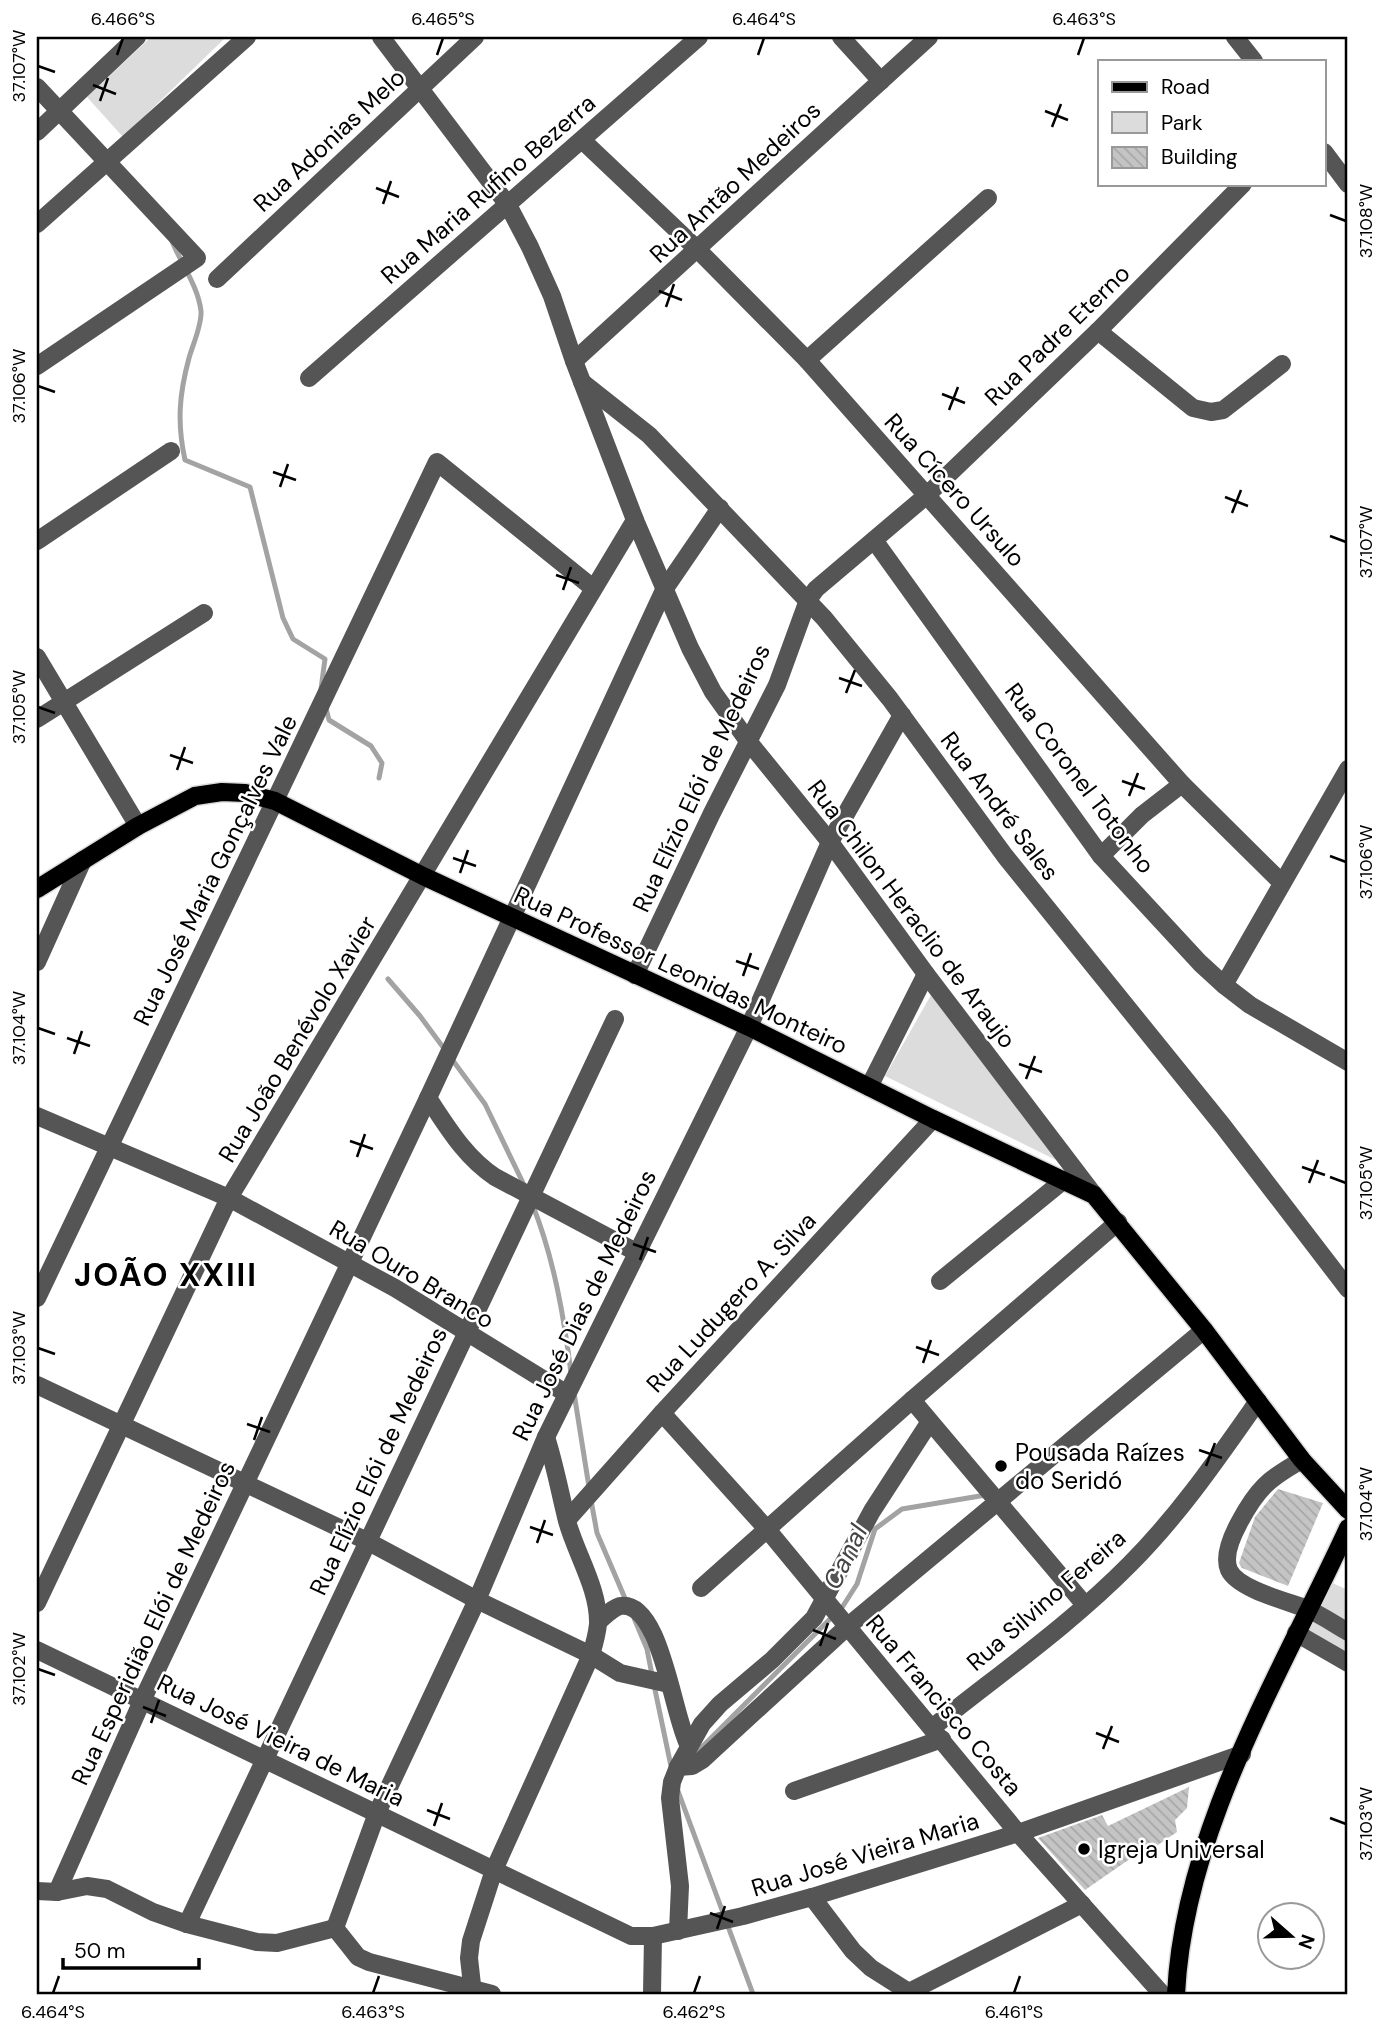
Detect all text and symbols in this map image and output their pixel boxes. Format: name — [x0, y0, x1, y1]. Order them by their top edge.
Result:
text: 6.466°S — [91, 7, 155, 31]
text: 6.465°S — [411, 7, 475, 31]
text: 6.464°S — [732, 7, 796, 31]
text: 6.463°S — [1052, 7, 1116, 31]
text: 37.107°W — [7, 30, 31, 102]
legend — [1098, 60, 1326, 186]
street label: Rua Adonias Melo — [247, 62, 411, 218]
text: Road — [1161, 73, 1210, 101]
street label: Rua Maria Rufino Bezerra — [374, 87, 602, 291]
street label: Rua Antão Medeiros — [643, 95, 827, 269]
text: Park — [1161, 109, 1203, 137]
text: Building — [1161, 143, 1238, 171]
text: 37.108°W — [1354, 184, 1378, 258]
street label: Rua Padre Eterno — [978, 258, 1136, 412]
text: 37.106°W — [7, 349, 31, 423]
street label: Rua Cícero Ursulo — [878, 407, 1032, 573]
text: 37.107°W — [1354, 506, 1378, 578]
street label: Rua Elízio Elói de Medeiros — [625, 639, 777, 917]
text: 37.105°W — [7, 670, 31, 744]
street label: Rua Coronel Totonho — [998, 676, 1162, 880]
street label: Rua José Maria Gonçalves Vale — [126, 709, 304, 1031]
street label: Rua André Sales — [934, 725, 1066, 887]
street label: Rua Chilon Heraclio de Araujo — [801, 774, 1023, 1054]
text: 37.106°W — [1354, 825, 1378, 899]
street label: Rua Professor Leonidas Monteiro — [509, 879, 853, 1061]
street label: Rua João Benévolo Xavier — [211, 910, 383, 1168]
text: 37.104°W — [7, 991, 31, 1065]
text: 37.105°W — [1354, 1146, 1378, 1220]
street label: Rua José Dias de Medeiros — [505, 1164, 663, 1446]
street label: Rua Ludugero A. Silva — [639, 1205, 823, 1399]
street label: Rua Ouro Branco — [324, 1213, 500, 1335]
district label: JOÃO XXIII — [74, 1254, 258, 1296]
text: 37.103°W — [7, 1311, 31, 1385]
street label: Rua Elízio Elói de Medeiros — [302, 1322, 454, 1600]
place label: Pousada Raízes do Seridó — [1015, 1437, 1185, 1496]
street label: Rua Esperidião Elói de Medeiros — [64, 1456, 242, 1790]
marker: Pousada Raízes do Seridó — [993, 1458, 1009, 1474]
text: 37.104°W — [1354, 1467, 1378, 1541]
water label: Canal — [815, 1518, 876, 1595]
street label: Rua Silvino Fereira — [960, 1522, 1132, 1678]
street label: Rua Francisco Costa — [859, 1608, 1029, 1802]
text: 37.102°W — [7, 1632, 31, 1706]
street label: Rua José Vieira de Maria — [152, 1667, 410, 1813]
text: 37.103°W — [1354, 1787, 1378, 1861]
street label: Rua José Vieira Maria — [748, 1805, 982, 1903]
place label: Igreja Universal — [1098, 1834, 1265, 1865]
marker: Igreja Universal — [1076, 1841, 1092, 1857]
north arrow — [1256, 1902, 1326, 1972]
scale bar — [63, 1926, 200, 1970]
text: N — [1292, 1931, 1321, 1952]
text: 50 m — [74, 1937, 125, 1965]
text: 6.464°S — [21, 2000, 85, 2024]
text: 6.463°S — [341, 2000, 405, 2024]
text: 6.462°S — [663, 2000, 725, 2024]
text: 6.461°S — [985, 2000, 1043, 2024]

